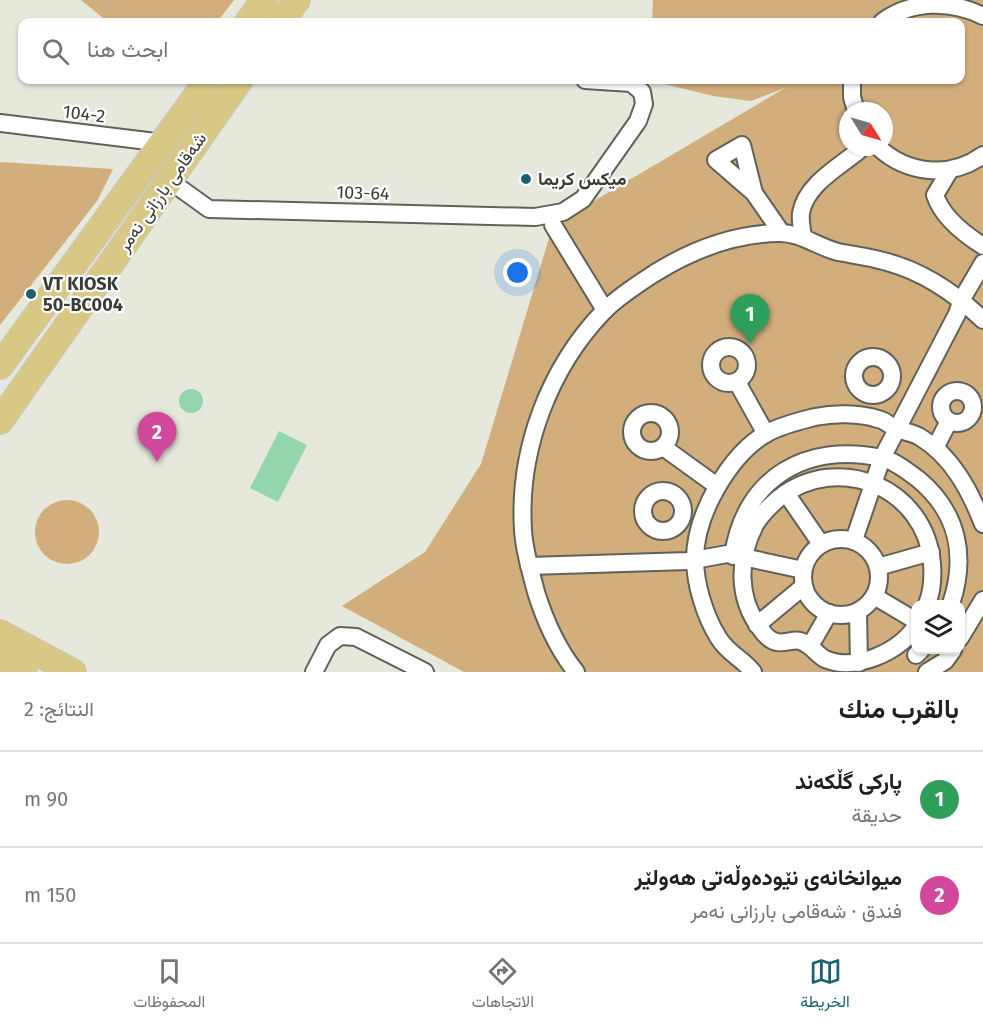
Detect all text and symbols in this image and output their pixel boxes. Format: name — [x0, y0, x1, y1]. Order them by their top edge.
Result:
search box — [18, 18, 965, 84]
icon: search — [39, 35, 72, 68]
text: ابحث هنا — [87, 36, 168, 63]
street label: 104-2 — [62, 100, 107, 128]
north arrow — [839, 102, 893, 156]
street label: شەقامی بارزانی نەمر — [112, 128, 211, 257]
place label: ميكس كريما — [538, 168, 627, 190]
marker: ميكس كريما — [519, 172, 533, 186]
street label: 103-64 — [336, 181, 390, 205]
your location — [503, 258, 532, 287]
place label: VT KIOSK 50-BC004 — [42, 273, 123, 316]
marker: VT KIOSK 50-BC004 — [24, 287, 38, 301]
pin: 1 — [730, 294, 770, 344]
pin: 2 — [138, 412, 176, 462]
map controls — [911, 600, 965, 654]
button: layers — [911, 600, 965, 654]
text: بالقرب منك — [839, 694, 959, 725]
text: النتائج: 2 — [24, 697, 94, 721]
text: پارکی گڵکەند — [795, 768, 902, 795]
text: 90 m — [24, 787, 68, 811]
text: 1 — [935, 787, 944, 811]
text: حديقة — [851, 803, 902, 827]
text: میوانخانەی نێودەوڵەتی هەولێر — [634, 864, 902, 891]
text: 150 m — [24, 883, 76, 907]
text: 2 — [934, 883, 945, 907]
text: فندق · شەقامی بارزانی نەمر — [690, 899, 902, 923]
tab: المحفوظات — [133, 955, 205, 1016]
tab: الاتجاهات — [472, 955, 534, 1016]
tab: الخريطة — [800, 955, 850, 1016]

